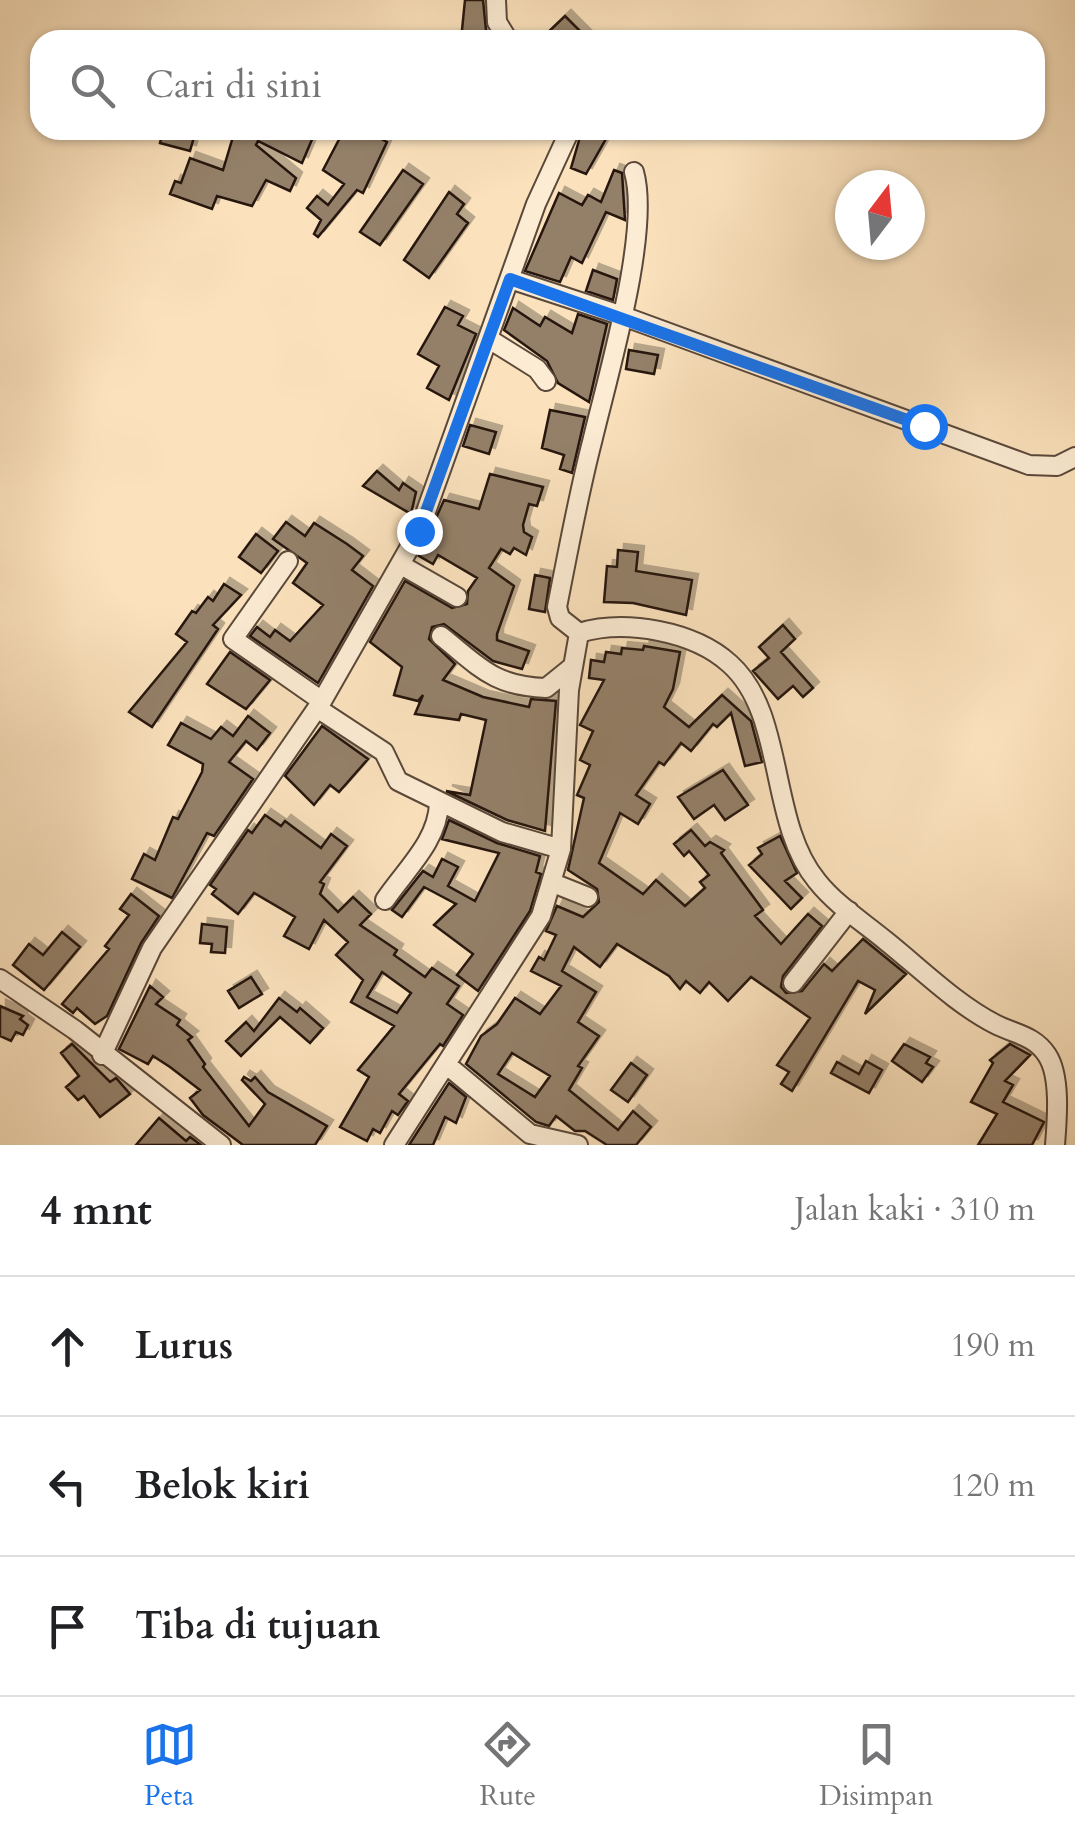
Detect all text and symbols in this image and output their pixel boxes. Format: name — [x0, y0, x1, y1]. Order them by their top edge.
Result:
search box — [30, 30, 1045, 140]
icon: search — [65, 58, 120, 113]
text: Cari di sini — [145, 59, 322, 111]
north arrow — [835, 170, 925, 260]
route start — [902, 404, 948, 450]
route end — [397, 509, 443, 555]
text: 4 mnt — [40, 1182, 152, 1239]
text: Jalan kaki · 310 m — [794, 1188, 1035, 1232]
icon: ahead — [40, 1319, 95, 1374]
text: Lurus — [135, 1320, 233, 1372]
text: 190 m — [950, 1324, 1035, 1368]
icon: left — [40, 1459, 95, 1514]
text: Belok kiri — [135, 1460, 310, 1512]
text: 120 m — [950, 1464, 1035, 1508]
icon: arrive — [40, 1599, 95, 1654]
text: Tiba di tujuan — [135, 1600, 380, 1652]
tab: Peta — [142, 1717, 197, 1815]
tab: Rute — [480, 1717, 536, 1815]
tab: Disimpan — [819, 1717, 933, 1815]

